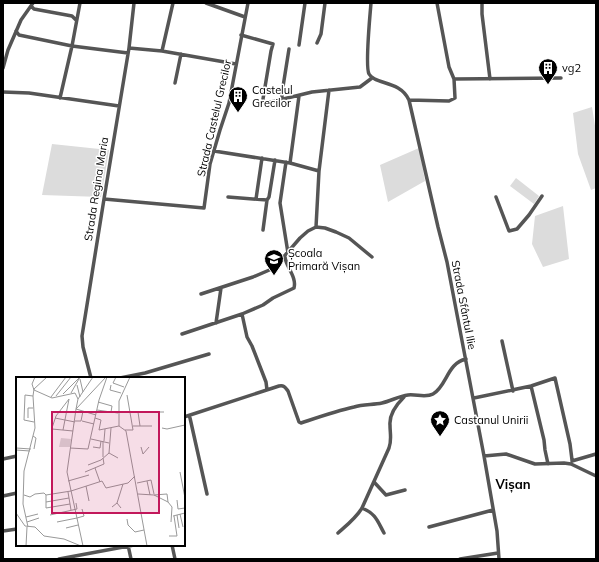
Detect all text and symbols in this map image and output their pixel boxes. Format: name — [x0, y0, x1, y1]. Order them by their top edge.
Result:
building icon: vg2 — [537, 57, 559, 85]
street label: Strada Castelul Grecilor — [194, 58, 234, 178]
place label: vg2 — [562, 61, 581, 75]
place label: Castelul Grecilor — [252, 83, 293, 110]
building icon: Castelul Grecilor — [227, 85, 249, 113]
street label: Strada Regina Maria — [81, 136, 111, 242]
place label: Școala Primară Vișan — [288, 246, 360, 274]
school or university icon: Școala Primară Vișan — [263, 248, 285, 276]
street label: Strada Sfântul Ilie — [448, 259, 480, 351]
inset map — [16, 377, 185, 546]
place icon: Castanul Unirii — [429, 409, 451, 437]
place label: Castanul Unirii — [454, 413, 528, 427]
district label: Vișan — [494, 476, 531, 493]

